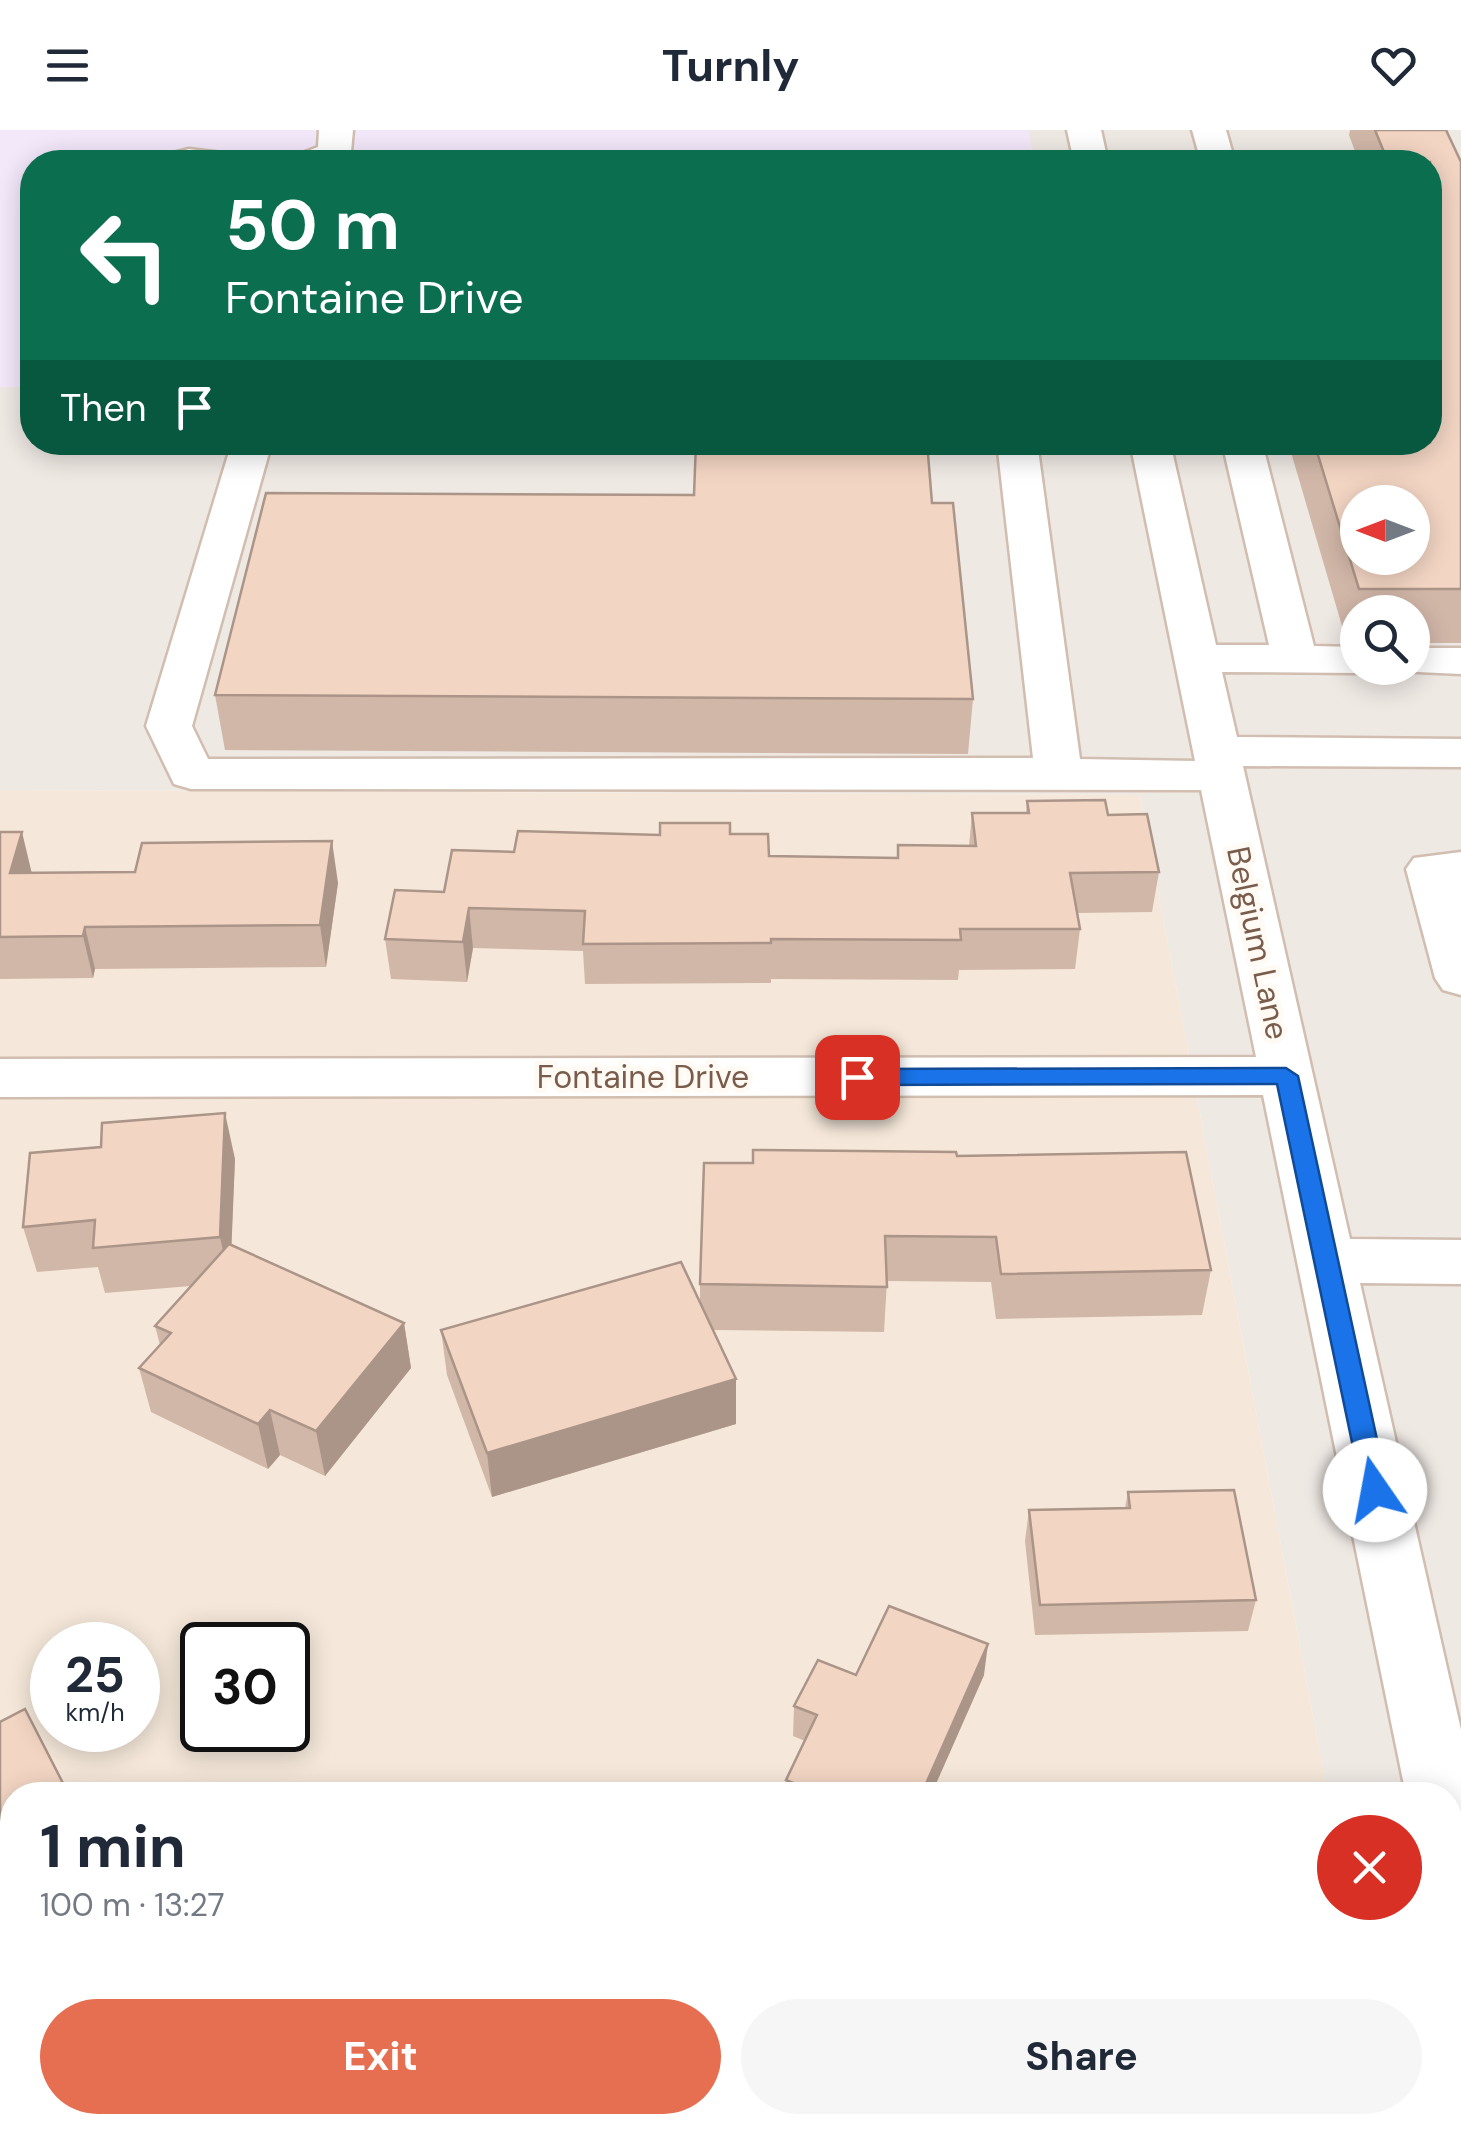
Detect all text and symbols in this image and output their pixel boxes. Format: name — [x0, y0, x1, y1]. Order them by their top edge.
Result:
text: Turnly — [662, 36, 799, 95]
icon: menu — [40, 38, 95, 93]
icon: heart — [1366, 38, 1421, 93]
text: 50 m — [225, 180, 400, 271]
icon: left — [60, 190, 190, 320]
text: Fontaine Drive — [225, 268, 524, 327]
icon: arrive — [167, 380, 222, 435]
text: Then — [60, 383, 147, 433]
north arrow — [1340, 485, 1430, 575]
map controls — [1340, 485, 1430, 685]
button: search — [1340, 595, 1430, 685]
street label: Belgium Lane — [1217, 843, 1299, 1043]
pin — [815, 1035, 900, 1120]
icon: arrive — [830, 1050, 885, 1105]
street label: Fontaine Drive — [537, 1056, 749, 1098]
position arrow — [1323, 1438, 1427, 1542]
speed limit sign: 30 — [180, 1622, 310, 1752]
text: 25 — [65, 1642, 125, 1708]
text: km/h — [65, 1696, 125, 1729]
text: 1 min — [40, 1807, 186, 1886]
button: close — [1317, 1815, 1422, 1920]
text: 100 m · 13:27 — [40, 1884, 224, 1926]
button: Exit — [40, 1999, 721, 2114]
button: Share — [741, 1999, 1422, 2114]

